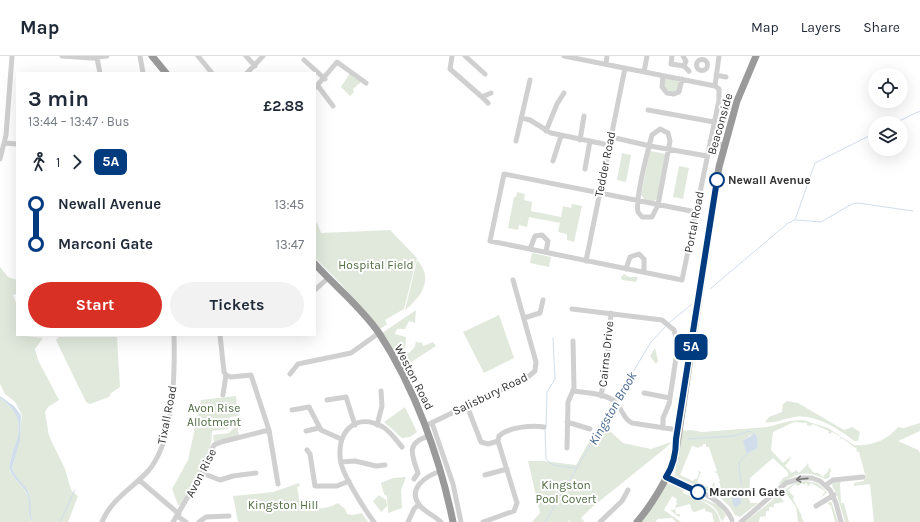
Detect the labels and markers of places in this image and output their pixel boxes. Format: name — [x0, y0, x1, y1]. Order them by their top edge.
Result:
marker: Newall Avenue — [709, 172, 725, 188]
place label: Newall Avenue — [728, 173, 811, 187]
marker: Marconi Gate — [690, 484, 706, 500]
place label: Marconi Gate — [709, 485, 785, 499]

